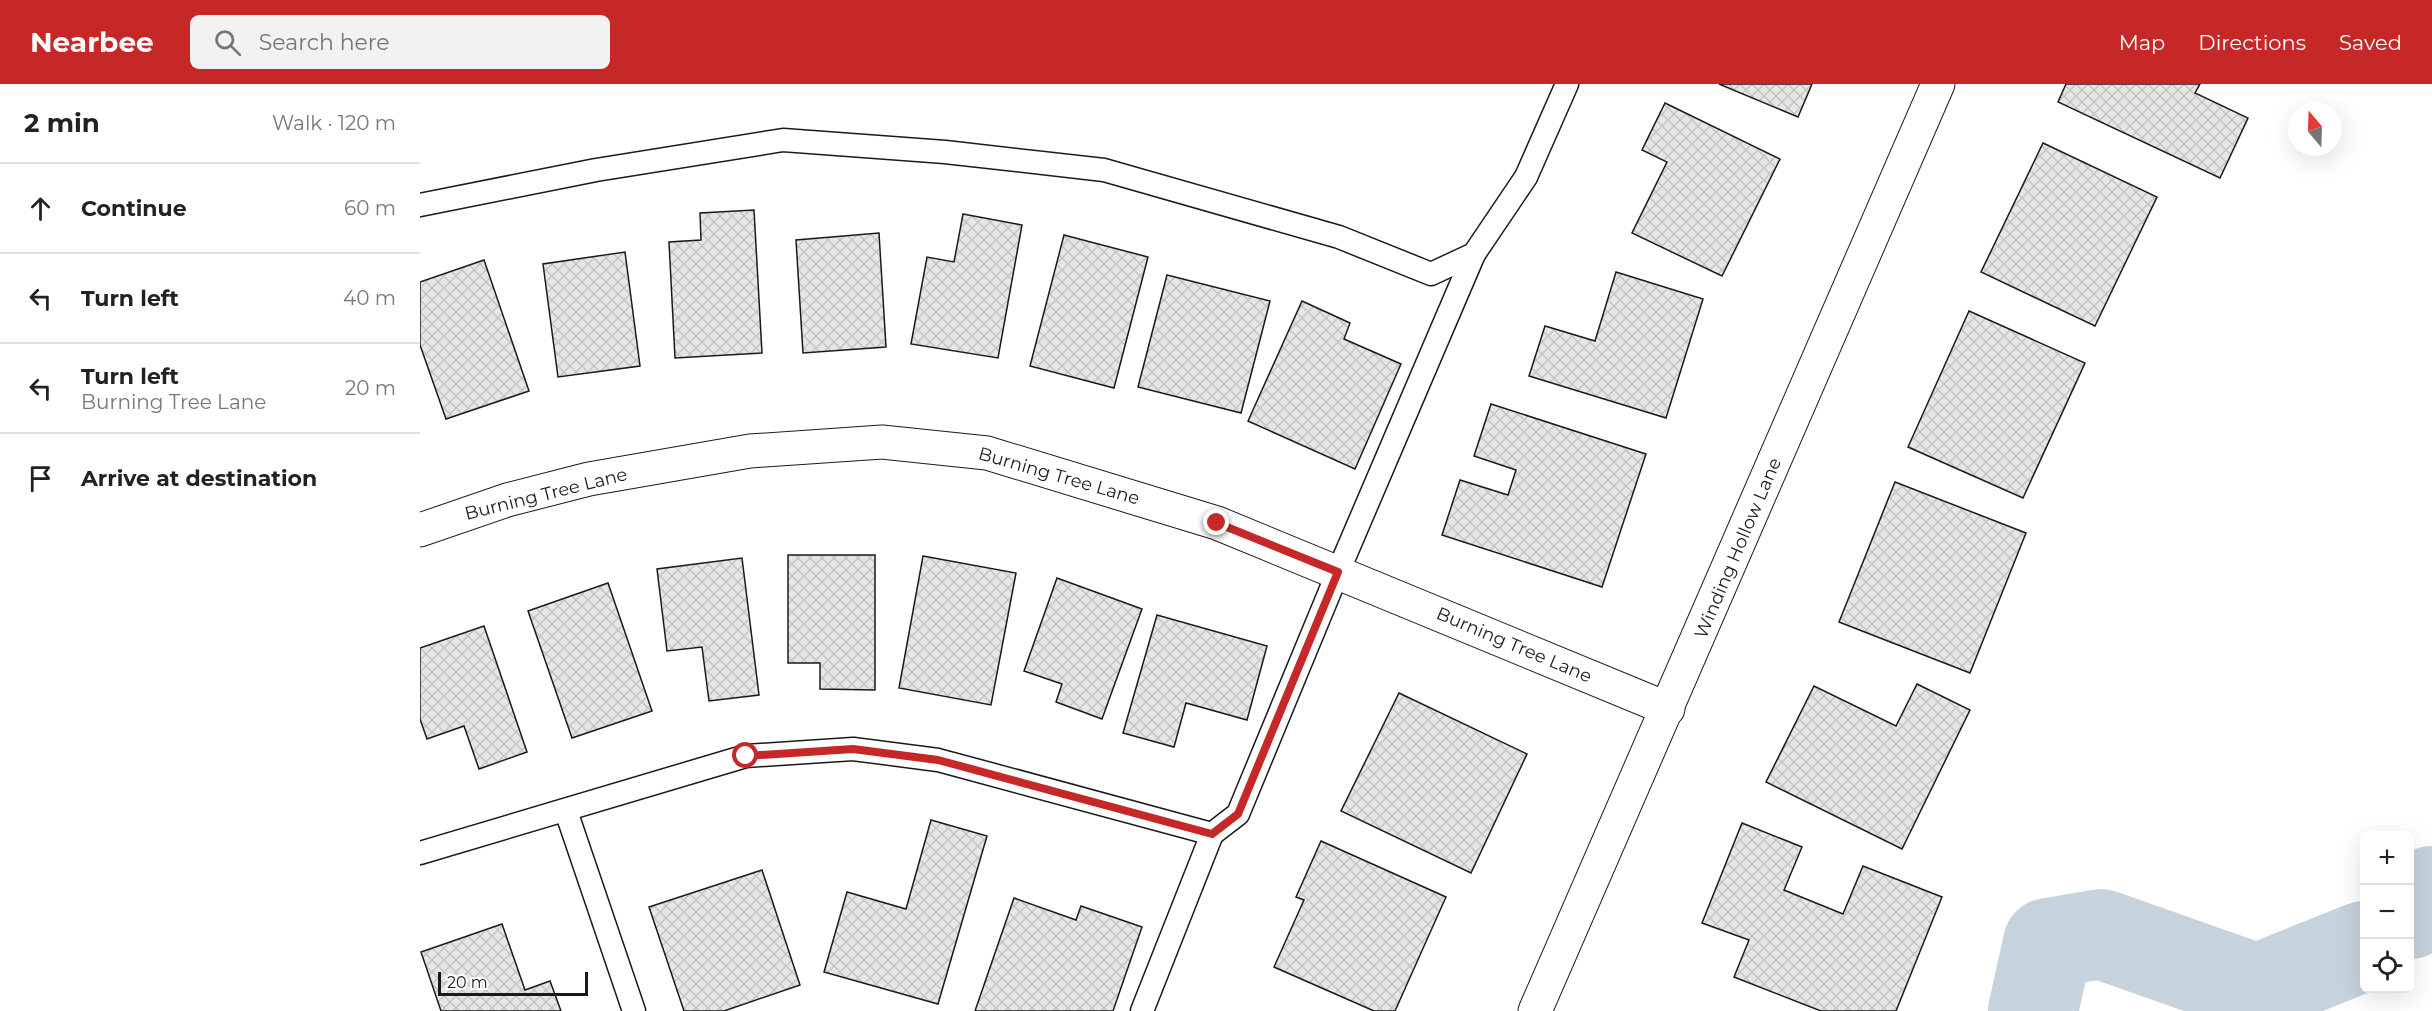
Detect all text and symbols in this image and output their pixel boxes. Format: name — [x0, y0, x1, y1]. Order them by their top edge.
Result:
search box — [190, 15, 610, 69]
text: Nearbee — [30, 25, 154, 59]
icon: search — [211, 26, 244, 59]
text: Search here — [259, 29, 390, 56]
text: Map — [2119, 30, 2165, 55]
text: Directions — [2198, 30, 2306, 55]
text: Saved — [2339, 30, 2402, 55]
north arrow — [2288, 102, 2342, 156]
text: 2 min — [24, 107, 100, 139]
text: Walk · 120 m — [272, 111, 396, 135]
icon: ahead — [24, 192, 57, 225]
text: Continue — [81, 195, 187, 222]
text: 60 m — [344, 196, 396, 220]
icon: left — [24, 282, 57, 315]
text: Turn left — [81, 285, 179, 312]
text: 40 m — [343, 286, 396, 310]
text: Turn left — [81, 363, 179, 390]
icon: left — [24, 372, 57, 405]
text: 20 m — [345, 376, 396, 400]
text: Burning Tree Lane — [81, 390, 266, 414]
street label: Burning Tree Lane — [976, 442, 1142, 510]
street label: Winding Hollow Lane — [1690, 454, 1786, 642]
icon: arrive — [24, 462, 57, 495]
street label: Burning Tree Lane — [462, 463, 630, 525]
text: Arrive at destination — [81, 465, 317, 492]
route end — [1203, 509, 1229, 535]
street label: Burning Tree Lane — [1433, 602, 1595, 688]
route start — [732, 742, 758, 768]
map controls — [2360, 831, 2414, 993]
button: + — [2360, 831, 2414, 885]
button: − — [2360, 885, 2414, 939]
button: locate — [2360, 939, 2414, 993]
scale bar — [438, 969, 588, 996]
text: 20 m — [447, 973, 488, 992]

